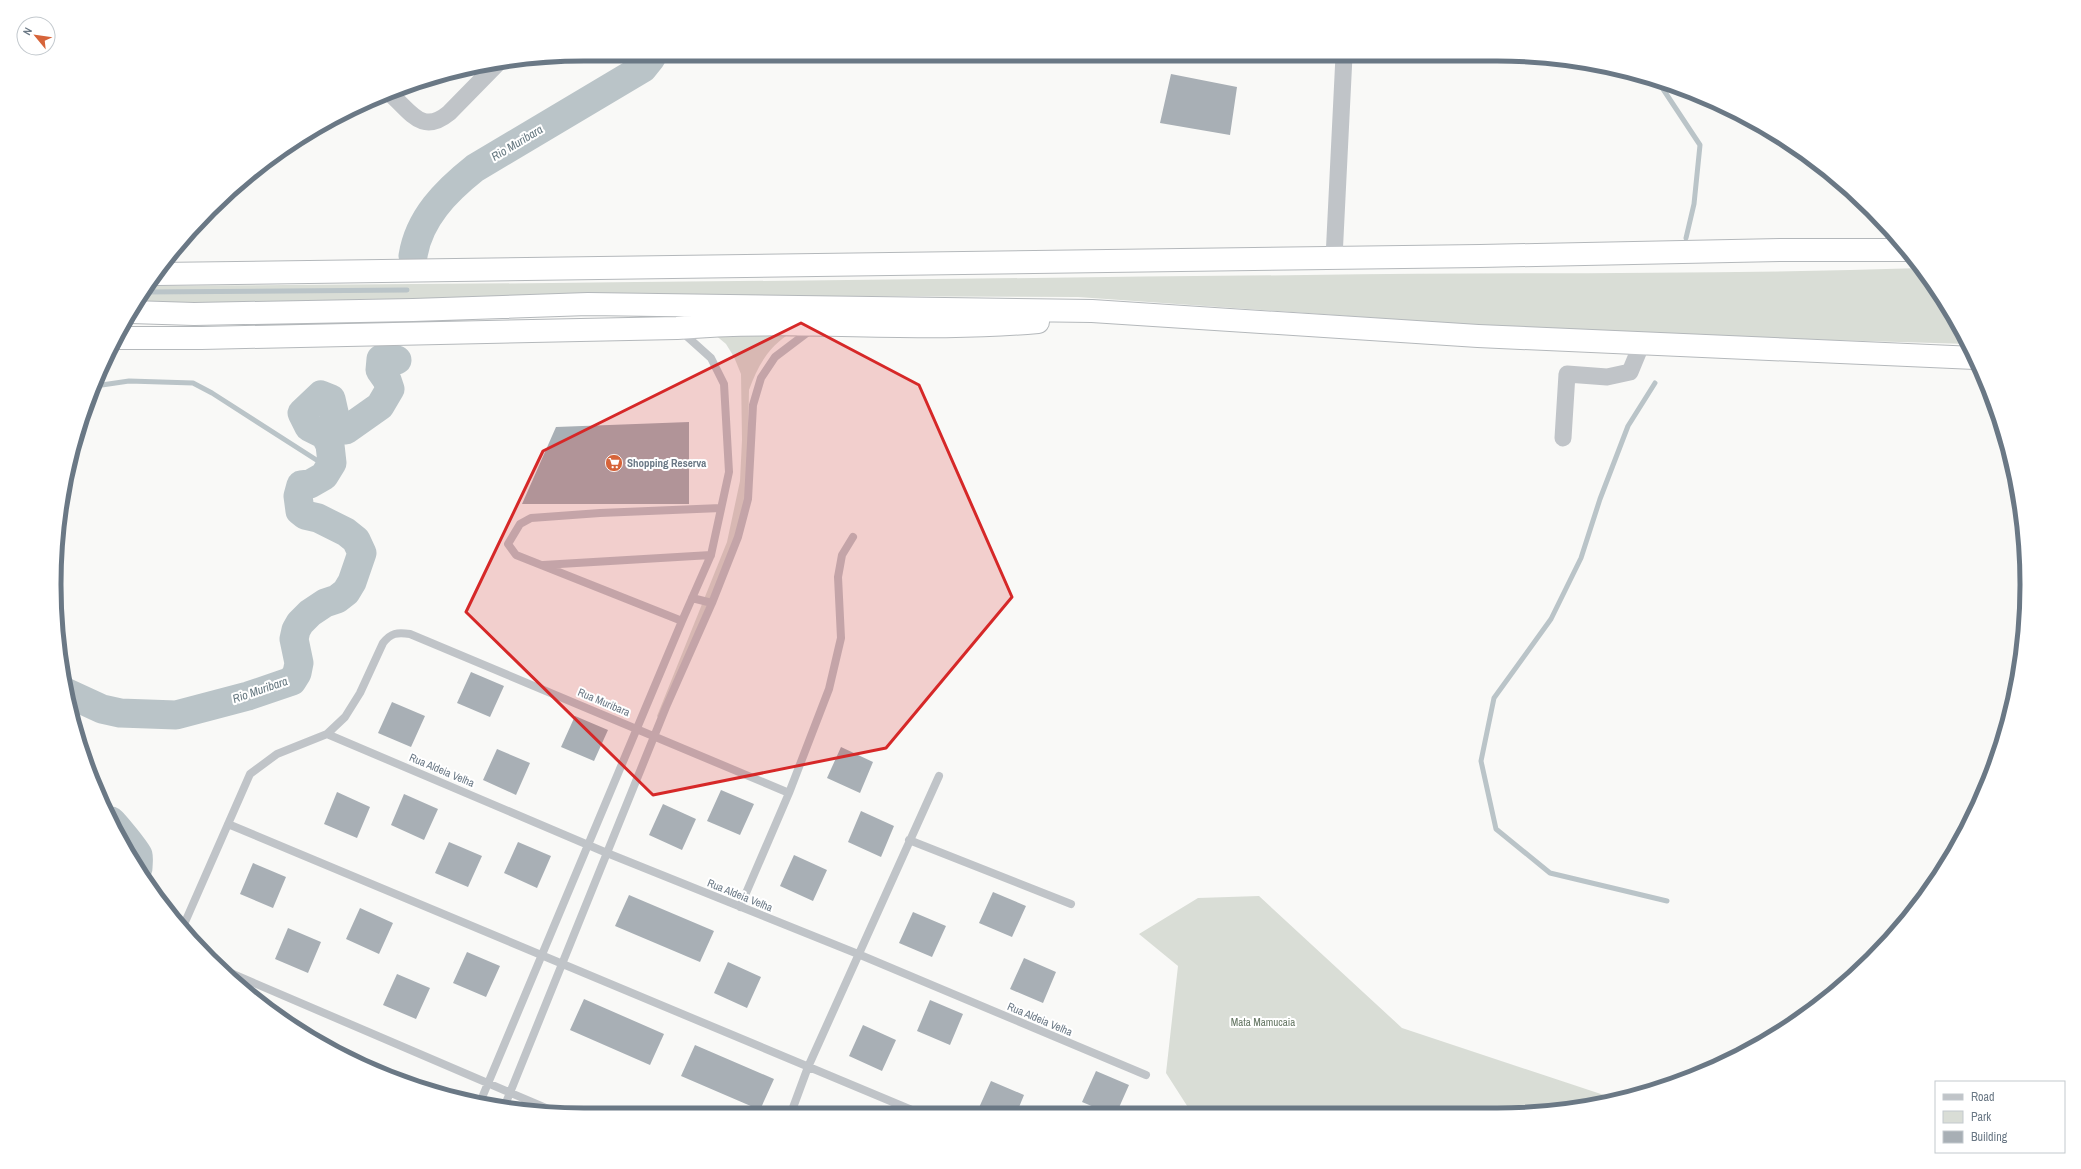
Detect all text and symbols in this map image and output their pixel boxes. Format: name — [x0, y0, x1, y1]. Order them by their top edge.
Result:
north arrow — [16, 16, 56, 56]
text: N — [20, 25, 35, 37]
water label: Rio Muribara — [488, 121, 546, 165]
supermarket icon: Shopping Reserva — [604, 453, 624, 473]
place label: Shopping Reserva — [627, 456, 706, 470]
water label: Rio Muribara — [230, 673, 290, 707]
street label: Rua Muribara — [576, 685, 632, 719]
street label: Rua Aldeia Velha — [407, 750, 477, 790]
street label: Rua Aldeia Velha — [705, 876, 775, 914]
street label: Rua Aldeia Velha — [1005, 999, 1075, 1039]
park label: Mata Mamucaia — [1231, 1015, 1295, 1029]
legend — [1935, 1081, 2065, 1153]
text: Road — [1971, 1089, 1995, 1105]
text: Park — [1971, 1109, 1991, 1125]
text: Building — [1971, 1129, 2008, 1145]

